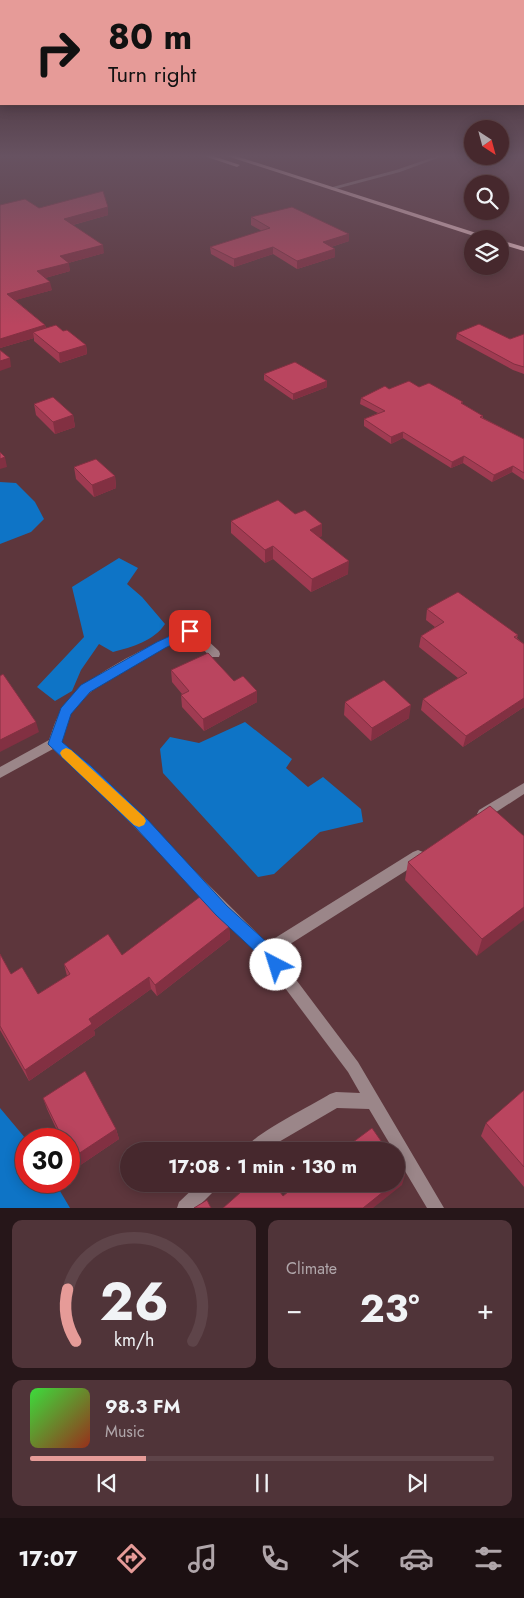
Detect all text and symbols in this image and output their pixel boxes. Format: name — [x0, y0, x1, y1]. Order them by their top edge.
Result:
text: 80 m — [108, 12, 192, 62]
icon: right — [25, 20, 90, 85]
text: Turn right — [108, 58, 196, 90]
north arrow — [464, 120, 509, 165]
map controls — [464, 120, 509, 275]
button: search — [464, 175, 509, 220]
button: layers — [464, 230, 509, 275]
pin — [169, 610, 211, 652]
icon: arrive — [176, 617, 204, 645]
position arrow — [249, 938, 301, 990]
speed limit sign: 30 — [15, 1128, 80, 1193]
text: 17:08 · 1 min · 130 m — [168, 1153, 357, 1180]
text: Climate — [286, 1257, 337, 1280]
text: 26 — [100, 1264, 168, 1340]
text: 23° — [360, 1281, 420, 1336]
text: − — [286, 1289, 303, 1330]
text: + — [477, 1289, 494, 1330]
text: km/h — [114, 1327, 154, 1353]
text: 98.3 FM — [105, 1393, 180, 1420]
text: Music — [105, 1420, 145, 1443]
icon: previous — [93, 1469, 121, 1497]
icon: pause — [248, 1469, 276, 1497]
icon: next — [403, 1469, 431, 1497]
icon: directions — [114, 1541, 149, 1576]
icon: music — [185, 1541, 220, 1576]
icon: phone — [257, 1541, 292, 1576]
icon: climate — [328, 1541, 363, 1576]
icon: car — [399, 1541, 434, 1576]
icon: filters — [471, 1541, 506, 1576]
text: 17:07 — [18, 1542, 78, 1574]

